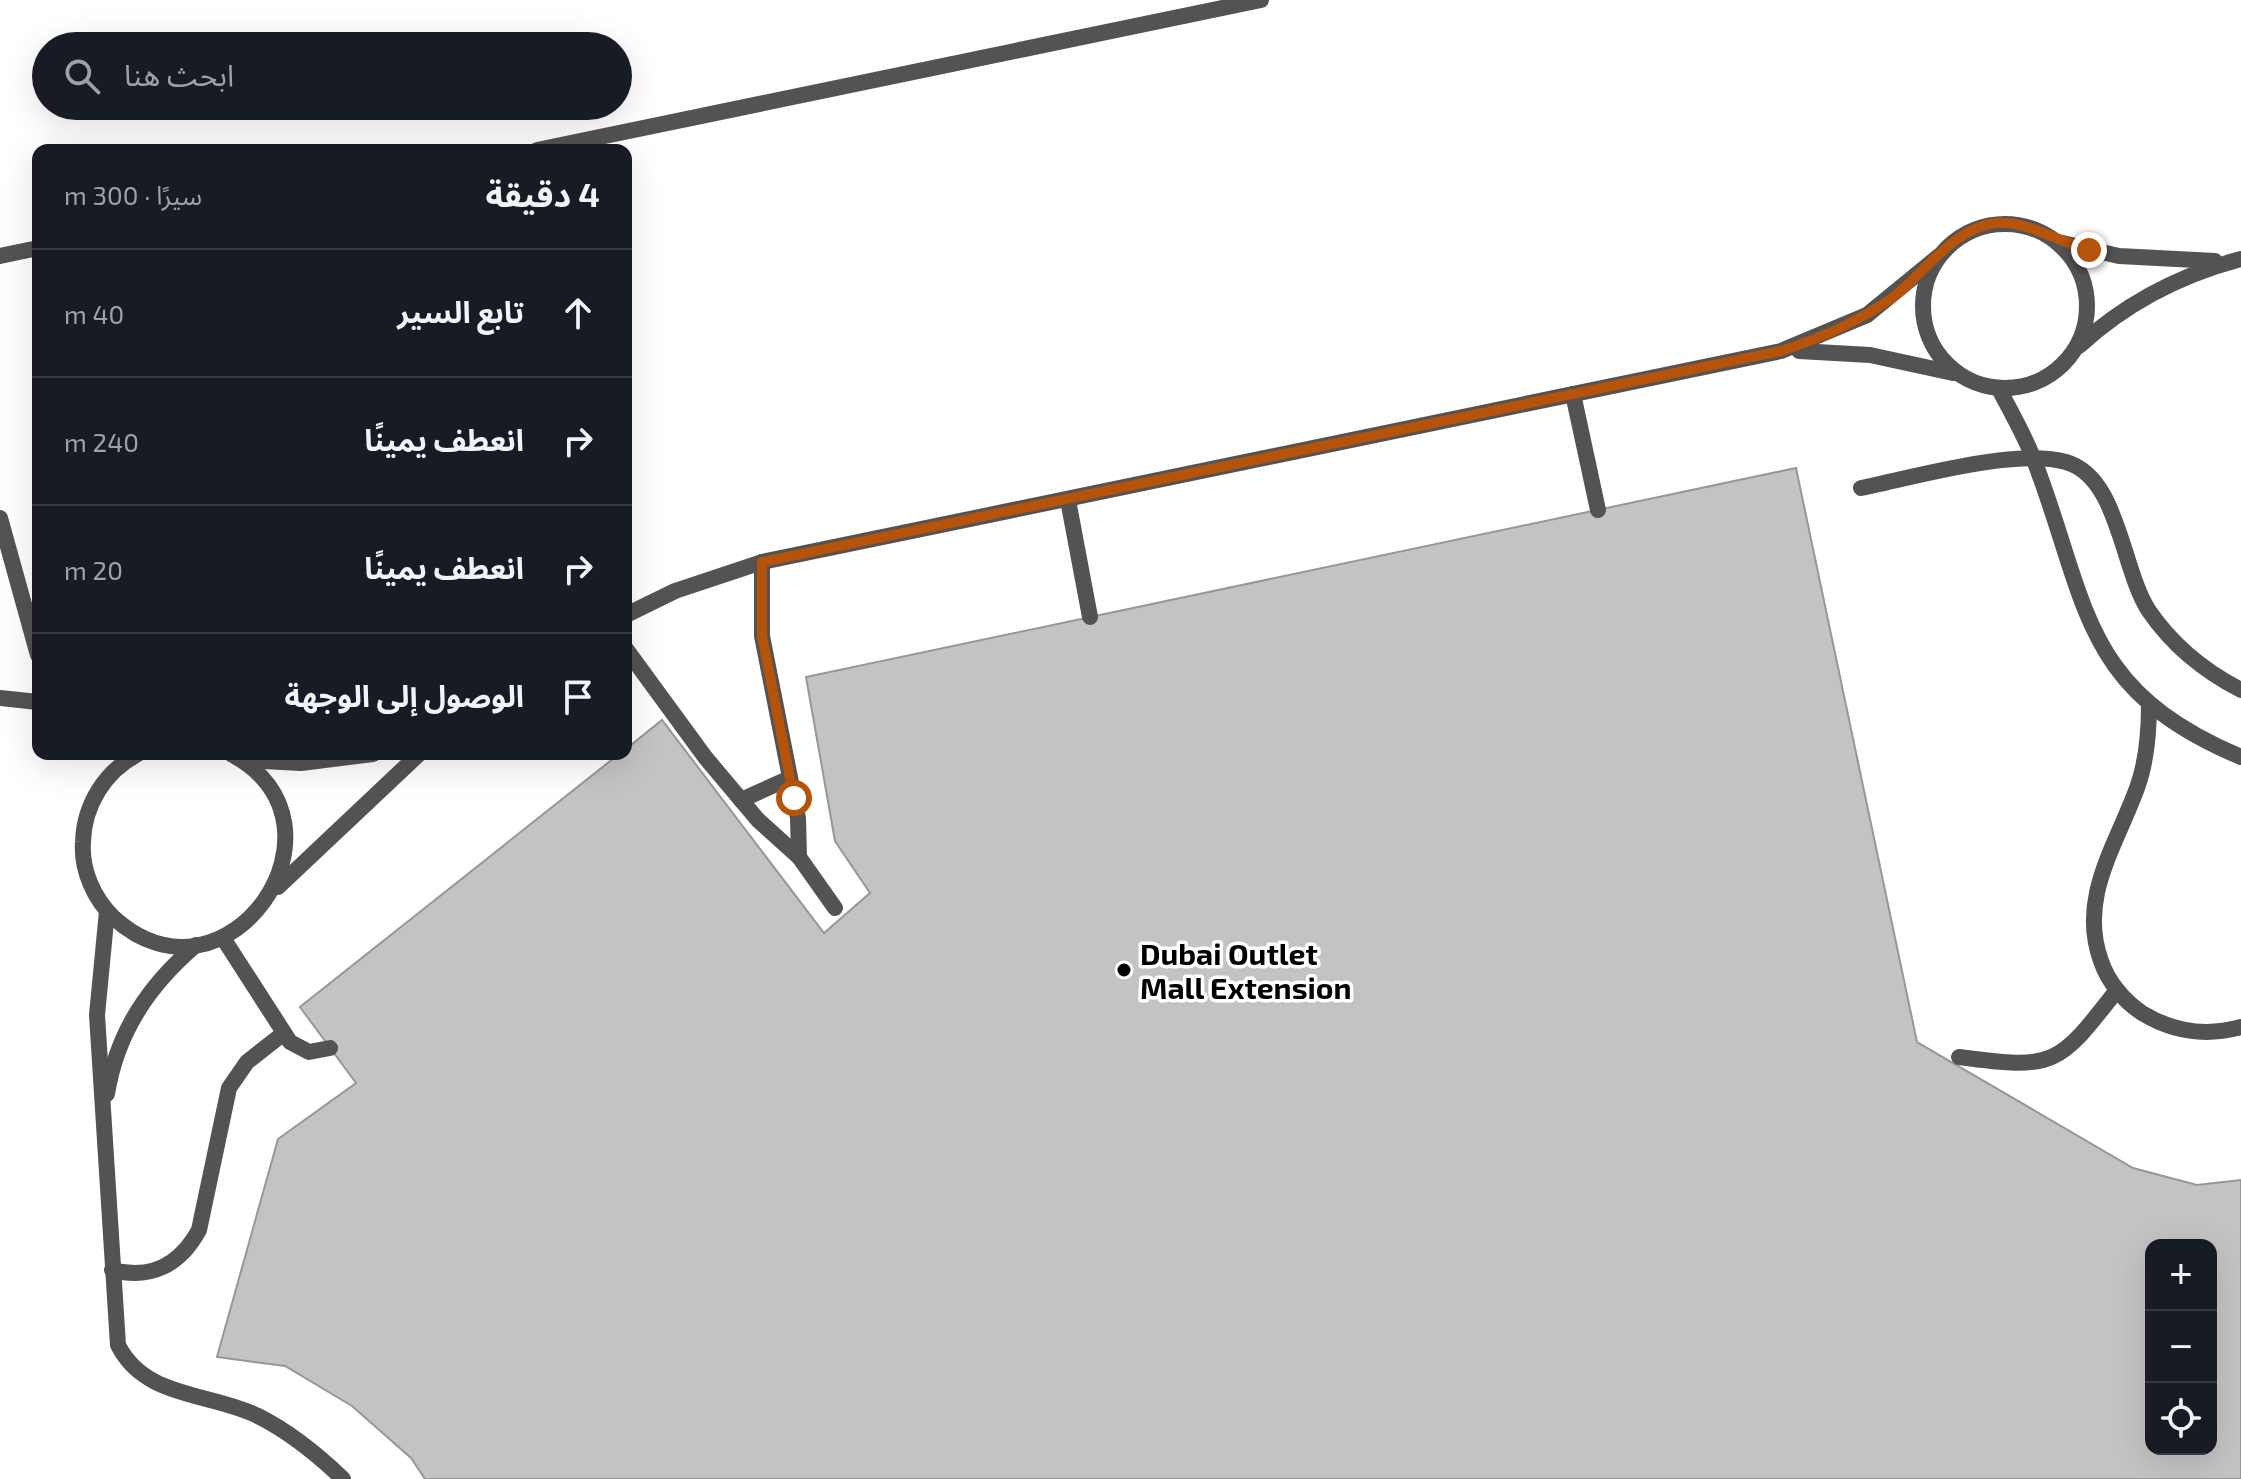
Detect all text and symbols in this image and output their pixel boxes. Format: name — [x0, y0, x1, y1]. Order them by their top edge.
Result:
search box — [32, 32, 632, 120]
icon: search — [60, 54, 104, 98]
text: ابحث هنا — [124, 56, 234, 92]
text: 4 دقيقة — [485, 173, 600, 214]
text: سيرًا · 300 m — [64, 179, 202, 210]
route end — [2071, 232, 2107, 268]
icon: ahead — [556, 291, 600, 335]
text: تابع السير — [397, 293, 524, 329]
text: 40 m — [64, 298, 124, 329]
icon: right — [556, 419, 600, 463]
text: انعطف يمينًا — [364, 421, 524, 457]
text: 240 m — [64, 426, 139, 457]
icon: right — [556, 547, 600, 591]
text: انعطف يمينًا — [364, 549, 524, 585]
text: 20 m — [64, 554, 123, 585]
icon: arrive — [556, 675, 600, 719]
text: الوصول إلى الوجهة — [285, 677, 524, 713]
route start — [776, 780, 812, 816]
place label: Dubai Outlet Mall Extension — [1140, 935, 1352, 1005]
marker: Dubai Outlet Mall Extension — [1115, 961, 1133, 979]
map controls — [2145, 1239, 2217, 1455]
button: + — [2145, 1239, 2217, 1311]
button: − — [2145, 1311, 2217, 1383]
button: locate — [2145, 1383, 2217, 1455]

